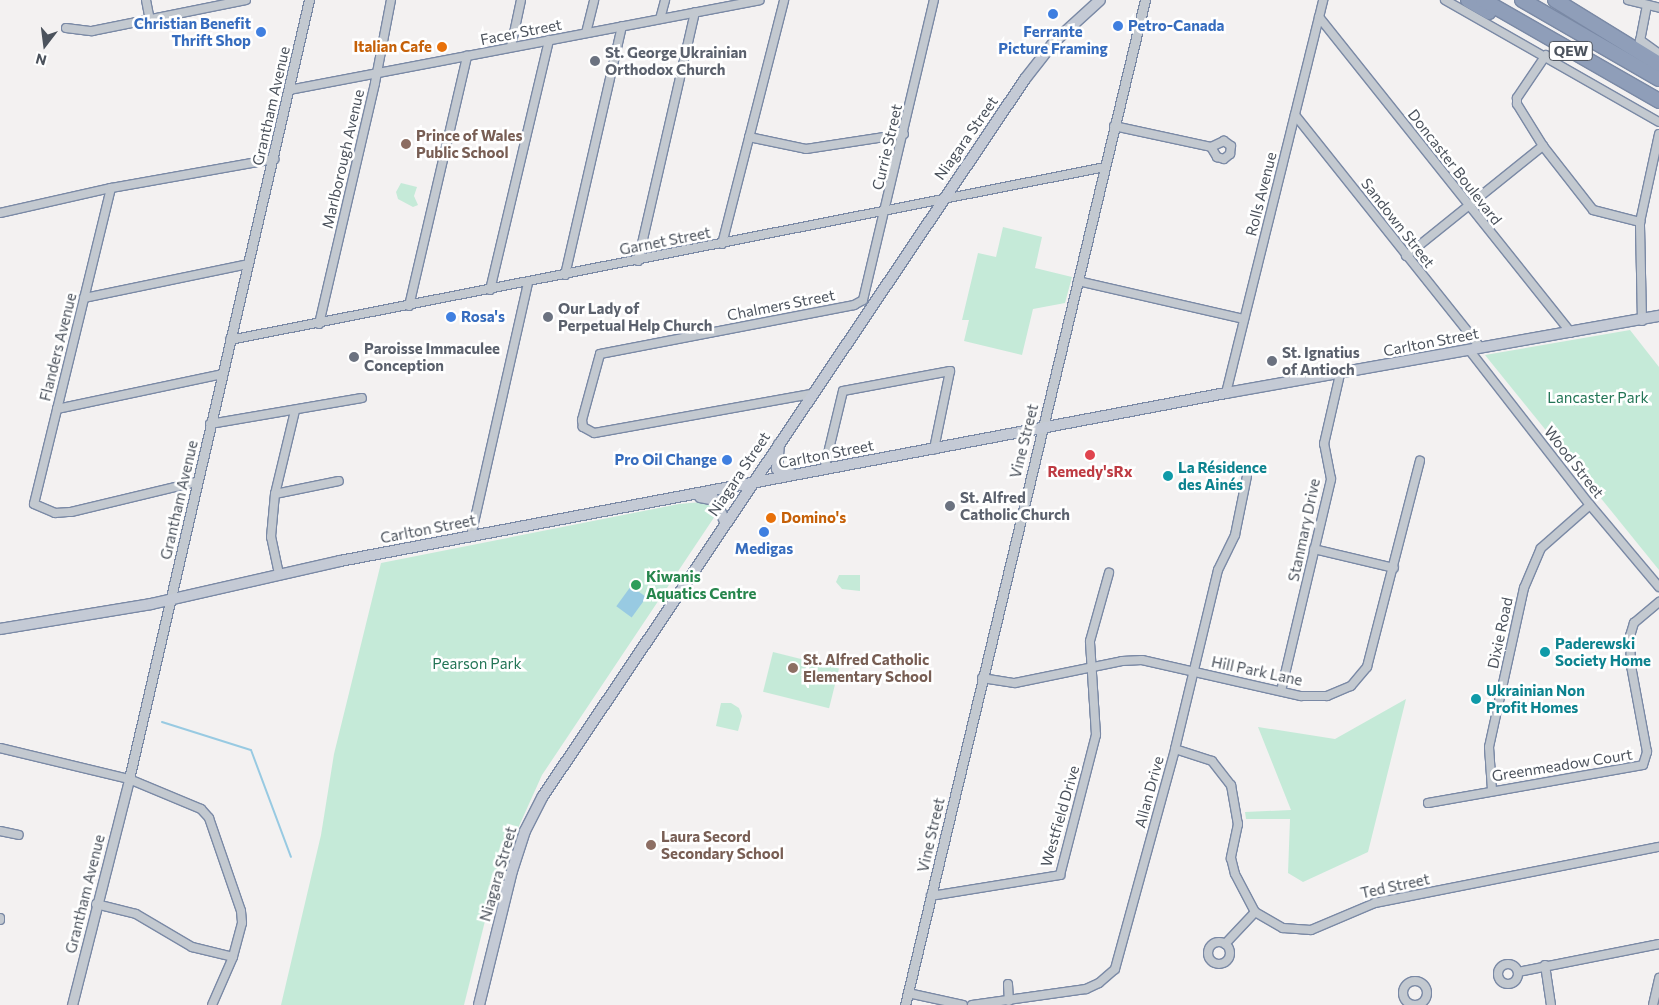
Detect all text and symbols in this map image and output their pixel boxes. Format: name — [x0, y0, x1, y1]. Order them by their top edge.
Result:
marker: Ferrante Picture Framing — [1047, 8, 1059, 20]
place label: Christian Benefit Thrift Shop — [134, 14, 251, 49]
street label: Facer Street — [479, 15, 563, 49]
place label: Petro-Canada — [1128, 17, 1224, 35]
north arrow — [20, 20, 70, 70]
marker: Petro-Canada — [1112, 20, 1124, 32]
place label: Ferrante Picture Framing — [998, 22, 1108, 57]
marker: Christian Benefit Thrift Shop — [255, 26, 267, 38]
place label: Italian Cafe — [353, 38, 432, 56]
road number: QEW — [1548, 40, 1594, 62]
marker: Italian Cafe — [436, 41, 448, 53]
place label: St. George Ukrainian Orthodox Church — [605, 43, 747, 78]
street label: Grantham Avenue — [249, 45, 293, 167]
text: N — [34, 50, 48, 70]
marker: St. George Ukrainian Orthodox Church — [589, 55, 601, 67]
street label: Marlborough Avenue — [318, 88, 368, 230]
street label: Niagara Street — [931, 93, 1001, 183]
street label: Currie Street — [868, 102, 906, 192]
street label: Doncaster Boulevard — [1404, 106, 1506, 228]
place label: Prince of Wales Public School — [416, 126, 522, 161]
marker: Prince of Wales Public School — [400, 138, 412, 150]
street label: Rolls Avenue — [1242, 150, 1280, 238]
street label: Sandown Street — [1358, 175, 1438, 271]
street label: Garnet Street — [618, 223, 712, 259]
street label: Chalmers Street — [726, 286, 836, 324]
street label: Flanders Avenue — [36, 291, 80, 403]
place label: Our Lady of Perpetual Help Church — [558, 299, 712, 334]
place label: Rosa's — [461, 308, 505, 326]
marker: Rosa's — [445, 311, 457, 323]
marker: Our Lady of Perpetual Help Church — [542, 311, 554, 323]
street label: Carlton Street — [1382, 324, 1480, 360]
place label: Paroisse Immaculee Conception — [364, 339, 500, 374]
place label: St. Ignatius of Antioch — [1282, 343, 1360, 378]
marker: Paroisse Immaculee Conception — [348, 351, 360, 363]
marker: St. Ignatius of Antioch — [1266, 355, 1278, 367]
park label: Lancaster Park — [1547, 389, 1649, 407]
street label: Vine Street — [1006, 402, 1042, 480]
street label: Wood Street — [1540, 423, 1608, 501]
street label: Niagara Street — [704, 428, 774, 520]
street label: Carlton Street — [777, 436, 875, 472]
street label: Grantham Avenue — [157, 439, 201, 561]
marker: Remedy'sRx — [1084, 449, 1096, 461]
place label: Pro Oil Change — [615, 451, 717, 469]
marker: Pro Oil Change — [721, 454, 733, 466]
place label: La Résidence des Ainés — [1178, 458, 1267, 493]
place label: Remedy'sRx — [1048, 463, 1132, 481]
marker: La Résidence des Ainés — [1162, 470, 1174, 482]
street label: Stanmary Drive — [1284, 477, 1324, 583]
place label: St. Alfred Catholic Church — [960, 488, 1070, 523]
marker: St. Alfred Catholic Church — [944, 500, 956, 512]
place label: Domino's — [781, 509, 846, 527]
street label: Carlton Street — [379, 511, 477, 547]
marker: Domino's — [765, 512, 777, 524]
marker: Medigas — [758, 526, 770, 538]
place label: Medigas — [735, 540, 793, 558]
place label: Kiwanis Aquatics Centre — [646, 567, 756, 602]
marker: Kiwanis Aquatics Centre — [630, 579, 642, 591]
street label: Dixie Road — [1484, 596, 1516, 670]
place label: Paderewski Society Home — [1555, 634, 1651, 669]
marker: Paderewski Society Home — [1539, 646, 1551, 658]
place label: St. Alfred Catholic Elementary School — [803, 650, 932, 685]
street label: Hill Park Lane — [1210, 653, 1304, 689]
park label: Pearson Park — [432, 655, 522, 673]
marker: St. Alfred Catholic Elementary School — [787, 662, 799, 674]
place label: Ukrainian Non Profit Homes — [1486, 681, 1585, 716]
marker: Ukrainian Non Profit Homes — [1470, 693, 1482, 705]
street label: Greenmeadow Court — [1490, 745, 1634, 785]
street label: Allan Drive — [1131, 754, 1167, 830]
street label: Westfield Drive — [1037, 763, 1083, 869]
street label: Vine Street — [914, 796, 948, 874]
street label: Niagara Street — [476, 824, 520, 924]
place label: Laura Secord Secondary School — [661, 827, 784, 862]
street label: Grantham Avenue — [62, 833, 108, 955]
marker: Laura Secord Secondary School — [645, 839, 657, 851]
street label: Ted Street — [1359, 870, 1431, 902]

